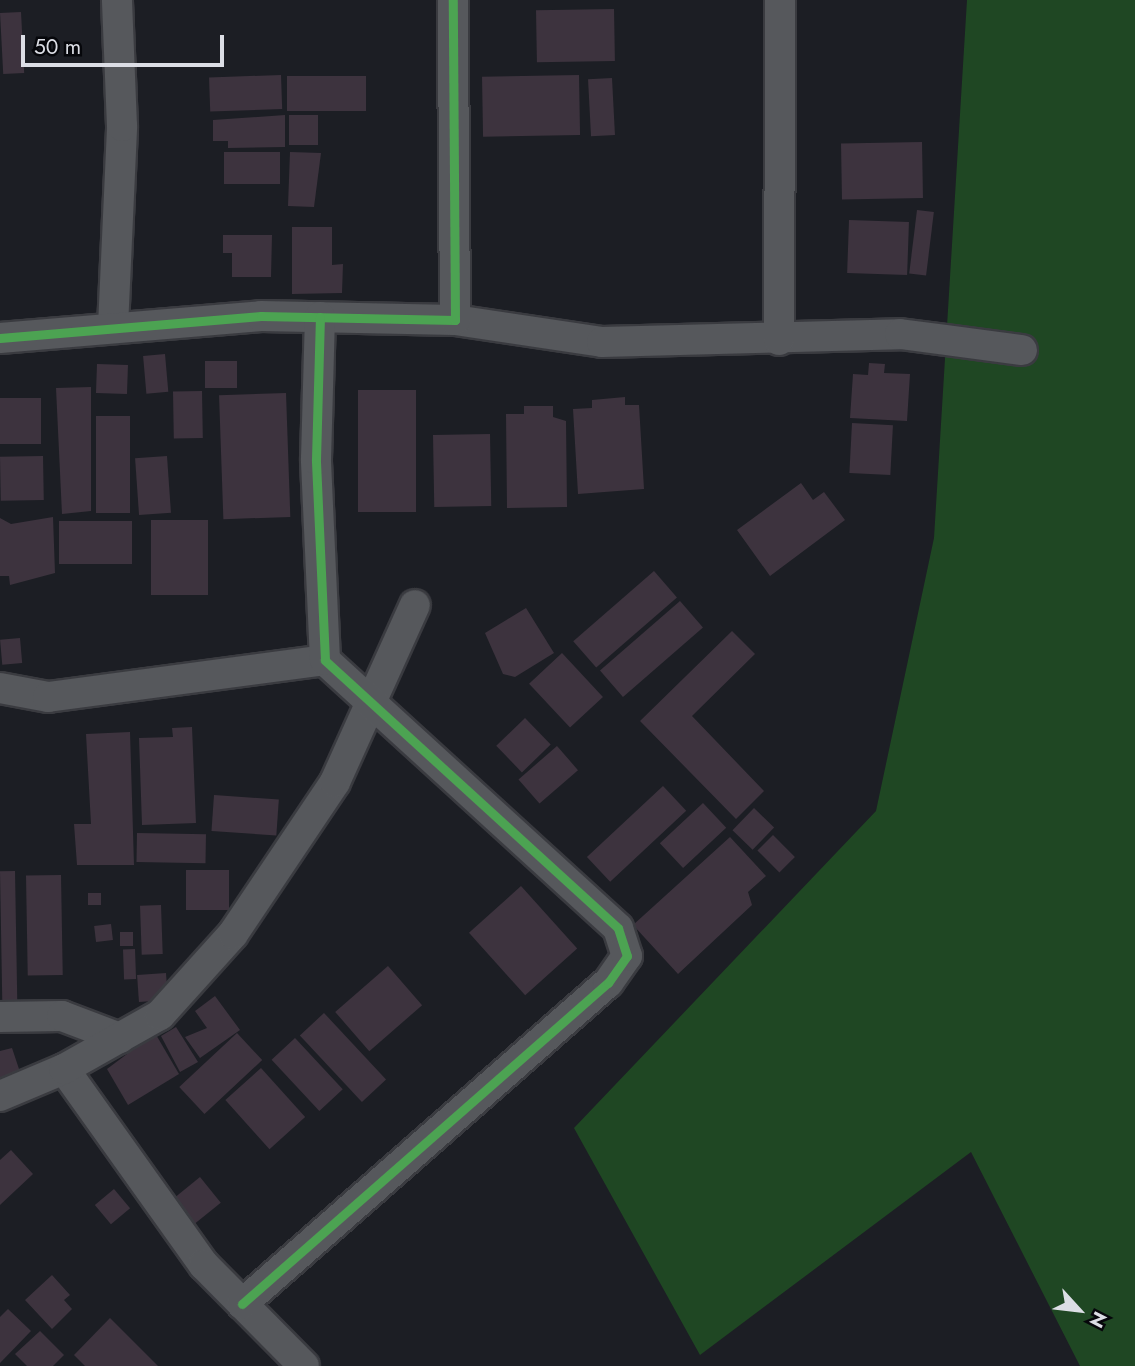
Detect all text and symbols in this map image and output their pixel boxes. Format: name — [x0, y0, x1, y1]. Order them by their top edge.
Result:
scale bar — [24, 21, 228, 65]
text: 50 m — [34, 32, 81, 62]
north arrow — [1044, 1275, 1114, 1345]
text: N — [1083, 1307, 1114, 1333]

